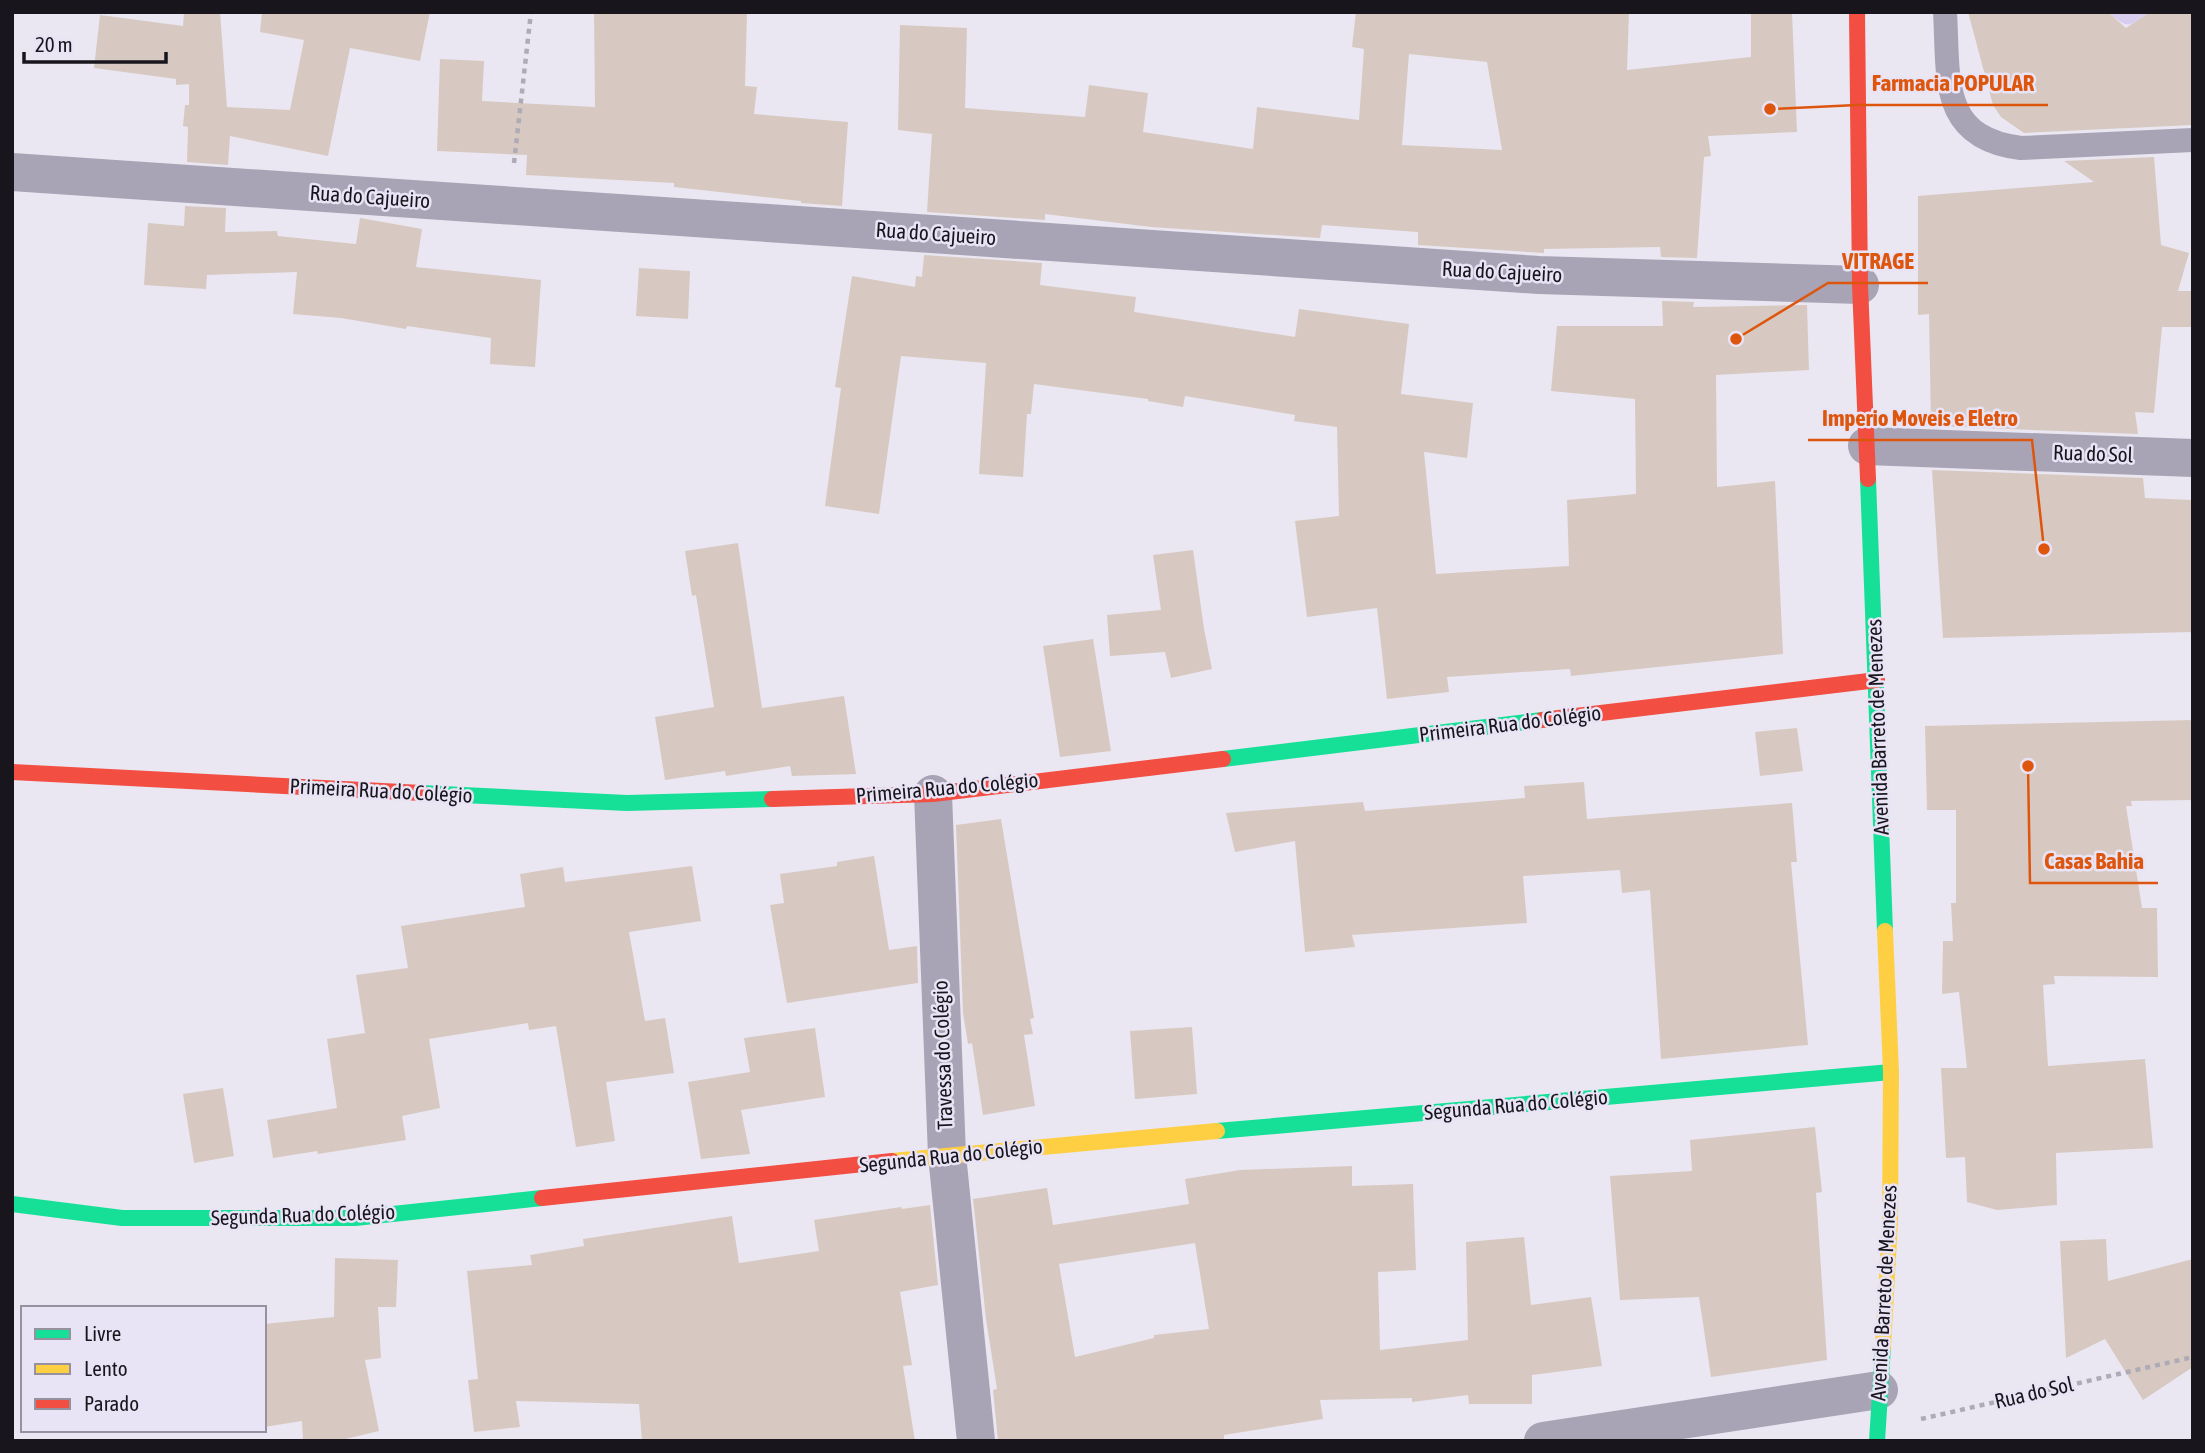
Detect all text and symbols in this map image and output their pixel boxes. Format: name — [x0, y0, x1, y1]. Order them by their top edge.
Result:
scale bar — [24, 21, 166, 65]
text: 20 m — [35, 32, 73, 56]
callout: Farmacia POPULAR — [1857, 61, 2048, 105]
text: Farmacia POPULAR — [1872, 70, 2035, 96]
street label: Rua do Cajueiro — [309, 180, 431, 212]
street label: Rua do Cajueiro — [875, 217, 997, 249]
callout: VITRAGE — [1828, 239, 1928, 283]
text: VITRAGE — [1841, 248, 1914, 274]
street label: Rua do Cajueiro — [1441, 256, 1563, 286]
callout: Imperio Moveis e Eletro — [1808, 396, 2032, 440]
text: Imperio Moveis e Eletro — [1822, 405, 2018, 431]
street label: Rua do Sol — [2053, 440, 2134, 466]
street label: Avenida Barreto de Menezes — [1861, 619, 1893, 835]
street label: Primeira Rua do Colégio — [1418, 700, 1602, 746]
street label: Primeira Rua do Colégio — [855, 767, 1039, 807]
street label: Primeira Rua do Colégio — [289, 773, 473, 807]
callout: Casas Bahia — [2030, 839, 2158, 883]
text: Casas Bahia — [2044, 848, 2144, 874]
street label: Travessa do Colégio — [927, 980, 957, 1130]
street label: Segunda Rua do Colégio — [1423, 1084, 1609, 1124]
street label: Segunda Rua do Colégio — [858, 1133, 1044, 1177]
street label: Avenida Barreto de Menezes — [1865, 1184, 1901, 1401]
street label: Segunda Rua do Colégio — [210, 1199, 395, 1229]
legend — [21, 1306, 266, 1432]
text: Livre — [84, 1321, 121, 1345]
text: Lento — [84, 1356, 128, 1380]
street label: Rua do Sol — [1992, 1371, 2076, 1413]
text: Parado — [84, 1391, 139, 1415]

